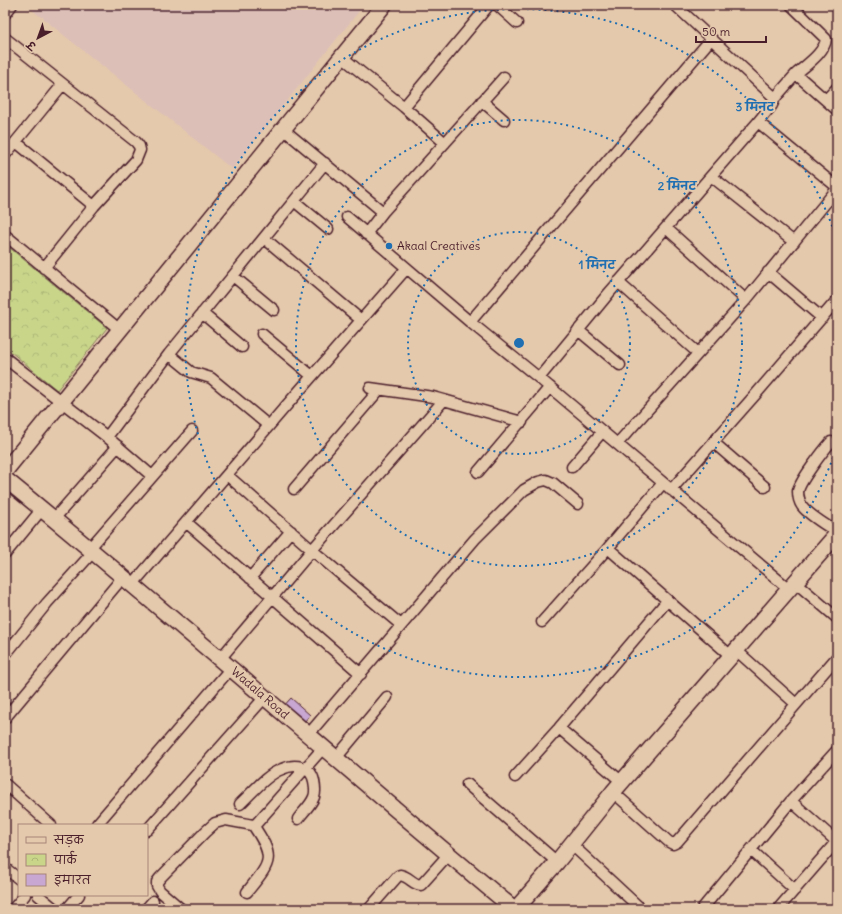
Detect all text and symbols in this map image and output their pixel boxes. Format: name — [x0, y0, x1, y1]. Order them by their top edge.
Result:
north arrow — [18, 18, 58, 58]
scale bar — [696, 18, 766, 44]
text: 50 m — [702, 24, 731, 39]
text: उ — [23, 37, 40, 54]
text: 3 मिनट — [736, 98, 776, 114]
text: 2 मिनट — [658, 177, 697, 193]
place label: Akaal Creatives — [397, 238, 480, 253]
marker: Akaal Creatives — [384, 241, 394, 251]
text: 1 मिनट — [579, 256, 617, 272]
centre of rings — [512, 336, 526, 350]
street label: Wadala Road — [228, 663, 292, 722]
legend — [18, 824, 148, 896]
text: सड़क — [53, 832, 85, 848]
text: पार्क — [53, 850, 78, 867]
text: इमारत — [54, 872, 92, 887]

